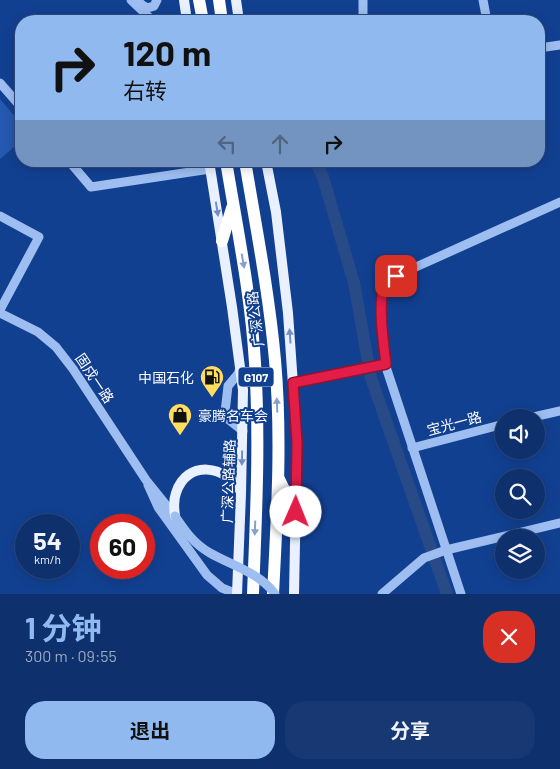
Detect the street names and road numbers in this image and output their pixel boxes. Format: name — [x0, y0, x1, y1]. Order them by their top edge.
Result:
street label: 广深公路 — [243, 290, 267, 348]
street label: 固戍一路 — [72, 350, 118, 406]
road number: G107 — [238, 368, 274, 387]
street label: 宝光一路 — [425, 408, 483, 438]
street label: 广深公路辅路 — [218, 439, 238, 523]

